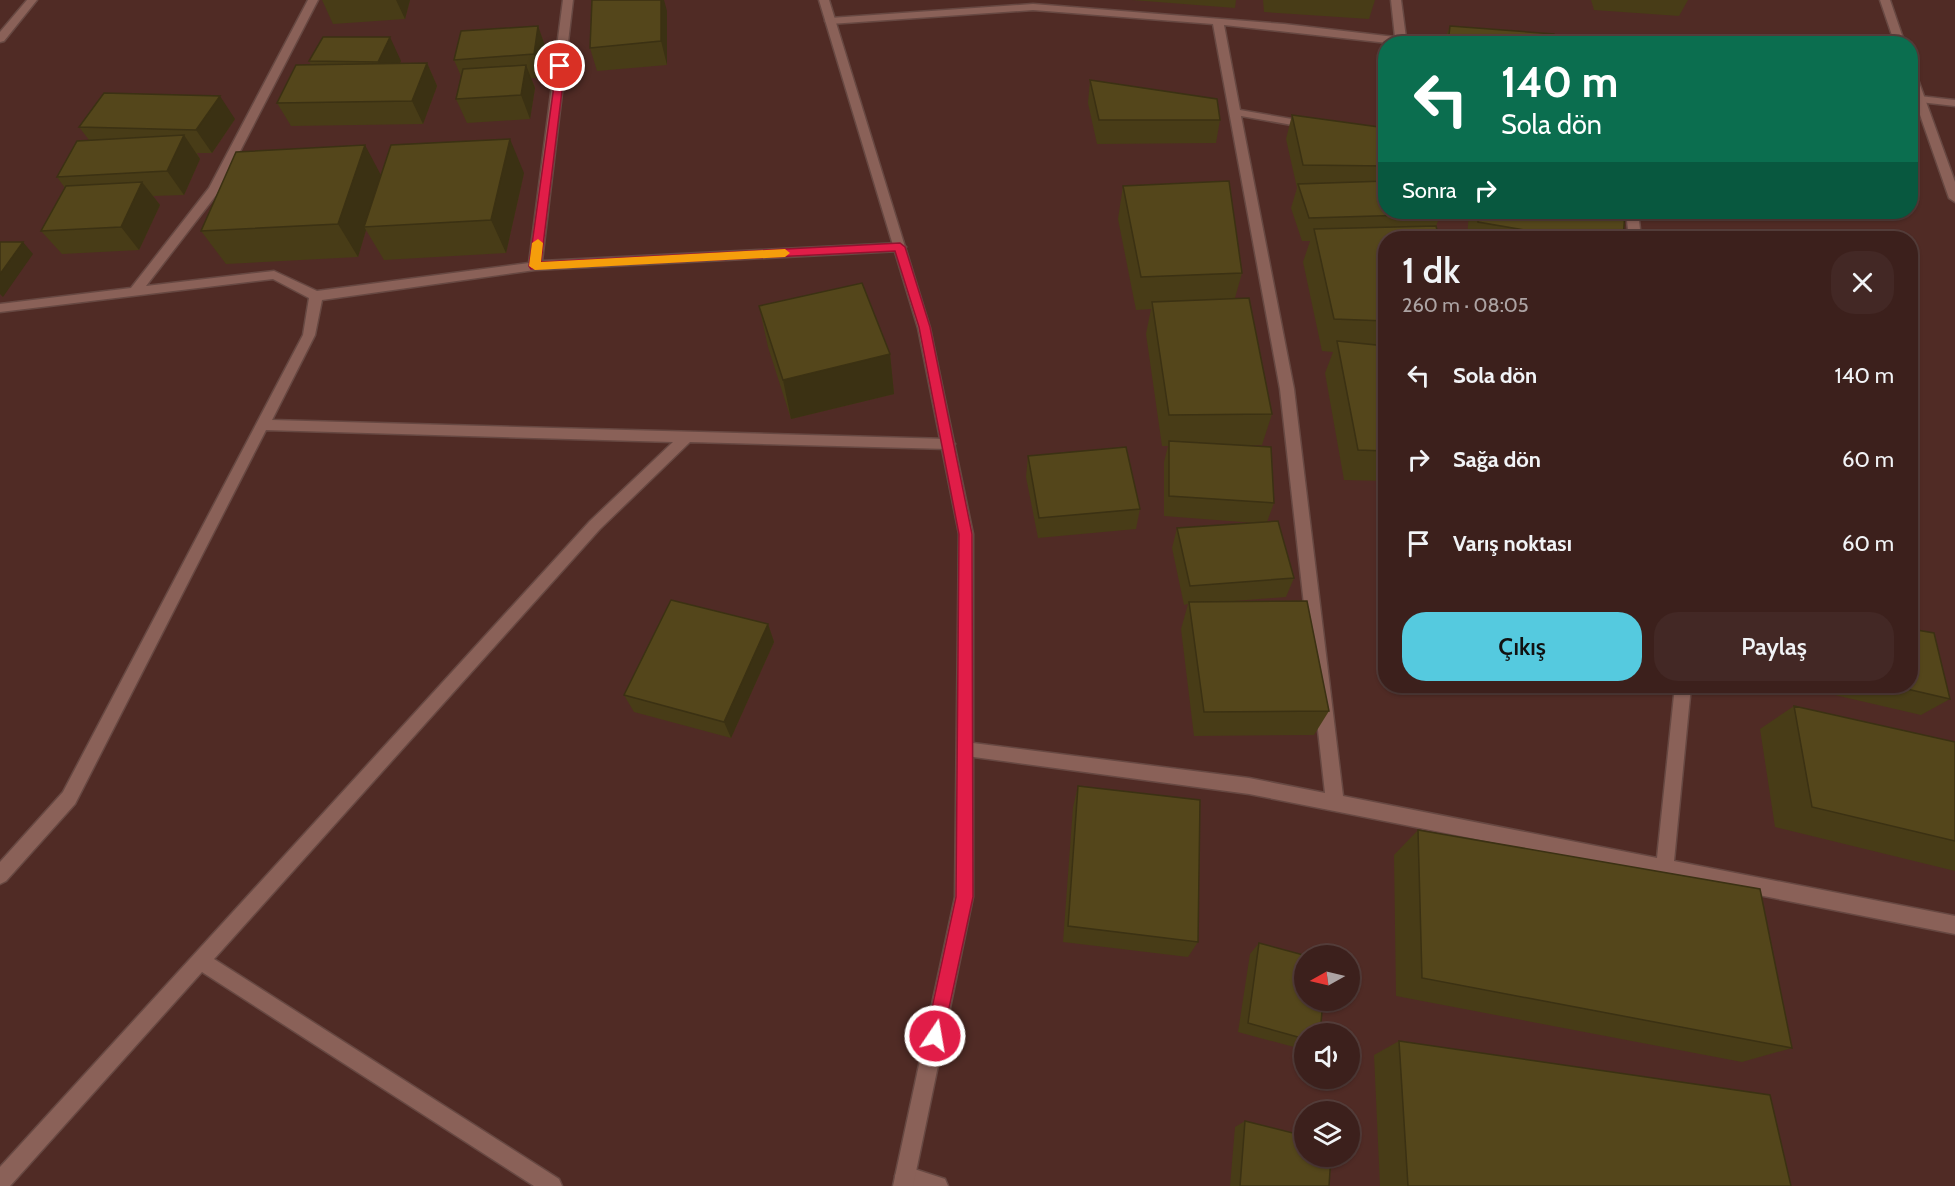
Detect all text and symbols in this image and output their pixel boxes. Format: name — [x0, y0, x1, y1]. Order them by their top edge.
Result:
pin — [534, 40, 585, 91]
icon: arrive — [543, 49, 576, 82]
text: 140 m — [1501, 56, 1618, 108]
icon: left — [1402, 60, 1480, 138]
text: Sola dön — [1501, 108, 1602, 141]
icon: right — [1469, 174, 1502, 207]
text: Sonra — [1402, 177, 1457, 204]
text: 1 dk — [1402, 248, 1460, 292]
button: close — [1831, 251, 1894, 314]
text: 260 m · 08:05 — [1402, 293, 1529, 317]
icon: left — [1402, 359, 1435, 392]
text: Sola dön — [1453, 362, 1537, 389]
text: 140 m — [1835, 362, 1894, 389]
icon: right — [1402, 443, 1435, 476]
text: Sağa dön — [1453, 446, 1541, 473]
text: 60 m — [1842, 446, 1894, 473]
icon: arrive — [1402, 527, 1435, 560]
text: Varış noktası — [1453, 530, 1572, 557]
text: 60 m — [1842, 530, 1894, 557]
button: Çıkış — [1402, 612, 1642, 681]
button: Paylaş — [1654, 612, 1894, 681]
north arrow — [1294, 945, 1360, 1011]
map controls — [1294, 945, 1360, 1167]
position arrow — [903, 1004, 967, 1068]
button: sound — [1294, 1023, 1360, 1089]
button: layers — [1294, 1101, 1360, 1167]

